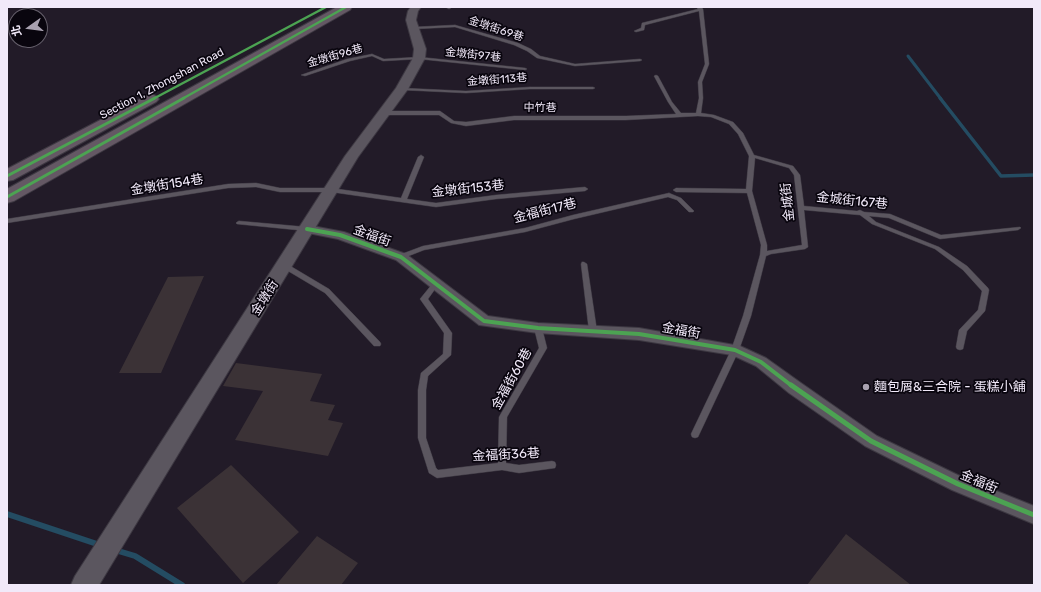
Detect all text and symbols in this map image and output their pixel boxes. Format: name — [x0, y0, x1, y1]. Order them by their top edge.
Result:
north arrow — [8, 8, 48, 48]
street label: 金墩街69巷 — [467, 14, 525, 44]
text: 北 — [9, 24, 24, 38]
street label: 金墩街96巷 — [306, 42, 364, 70]
street label: Section 1, Zhongshan Road — [98, 46, 226, 122]
street label: 金墩街97巷 — [444, 46, 502, 64]
street label: 金墩街113巷 — [467, 71, 527, 89]
street label: 中竹巷 — [523, 101, 557, 115]
street label: 金墩街154巷 — [130, 172, 204, 198]
street label: 金墩街153巷 — [431, 177, 505, 201]
street label: 金城街 — [778, 182, 798, 222]
street label: 金城街167巷 — [816, 189, 888, 213]
street label: 金福街17巷 — [512, 196, 578, 226]
street label: 金福街 — [351, 222, 393, 250]
street label: 金墩街 — [248, 277, 282, 319]
street label: 金福街 — [660, 320, 702, 342]
street label: 金福街60巷 — [489, 345, 535, 413]
place label: 麵包屑&三合院 - 蛋糕小舖 — [874, 379, 1026, 395]
marker: 麵包屑&三合院 - 蛋糕小舖 — [861, 382, 871, 392]
street label: 金福街36巷 — [472, 445, 540, 465]
street label: 金福街 — [958, 467, 1000, 497]

